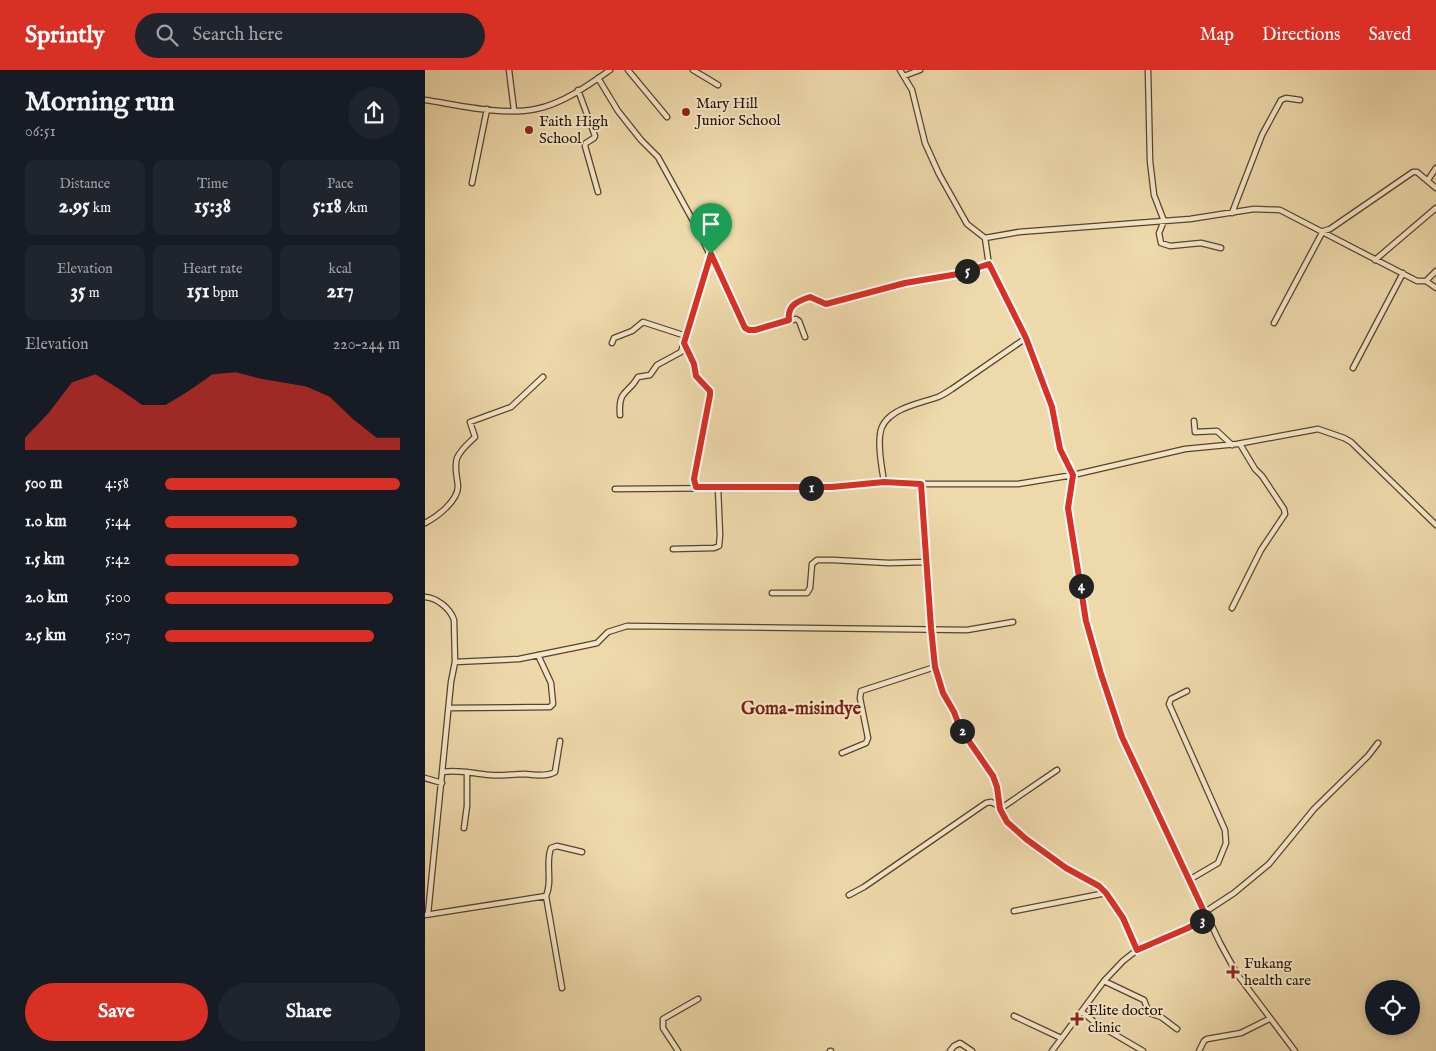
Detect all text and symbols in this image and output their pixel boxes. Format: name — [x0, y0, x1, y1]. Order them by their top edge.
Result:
search box — [135, 13, 485, 58]
text: Sprintly — [25, 20, 105, 51]
icon: search — [153, 21, 181, 49]
text: Search here — [193, 23, 283, 47]
text: Map — [1200, 24, 1234, 47]
text: Directions — [1262, 24, 1340, 47]
text: Saved — [1368, 24, 1411, 47]
text: Morning run — [25, 85, 175, 120]
button: share — [348, 87, 400, 139]
place label: Mary Hill Junior School — [694, 94, 781, 130]
marker: Mary Hill Junior School — [680, 106, 692, 118]
place label: Faith High School — [539, 112, 608, 148]
text: 06:51 — [25, 122, 56, 142]
marker: Faith High School — [523, 124, 535, 136]
text: Distance — [60, 175, 110, 193]
text: Time — [197, 175, 228, 193]
text: Pace — [327, 175, 353, 193]
text: 2.95 — [59, 193, 90, 220]
text: 15:38 — [194, 193, 231, 220]
text: 5:18 — [312, 193, 342, 220]
text: km — [90, 199, 111, 217]
text: /km — [342, 199, 368, 217]
pin — [690, 203, 732, 254]
icon: arrive — [697, 210, 725, 238]
pin: 5 — [955, 258, 979, 284]
text: Elevation — [57, 260, 113, 278]
text: Heart rate — [183, 260, 242, 278]
text: kcal — [328, 260, 352, 278]
text: 5 — [965, 262, 970, 280]
text: 35 — [70, 278, 86, 305]
text: 151 — [186, 278, 210, 305]
text: 217 — [326, 278, 354, 305]
text: m — [86, 284, 99, 302]
text: bpm — [210, 284, 239, 302]
text: Elevation — [25, 335, 88, 355]
text: 220–244 m — [333, 335, 400, 355]
text: 500 m — [25, 474, 62, 494]
text: 4:58 — [105, 474, 129, 494]
pin: 1 — [799, 476, 823, 500]
text: 1 — [809, 479, 814, 497]
text: 1.0 km — [25, 512, 67, 532]
text: 5:44 — [105, 512, 131, 532]
text: 1.5 km — [25, 550, 65, 570]
text: 5:42 — [105, 550, 130, 570]
pin: 4 — [1069, 574, 1093, 598]
text: 4 — [1078, 577, 1085, 595]
text: 2.0 km — [25, 588, 68, 608]
text: 5:00 — [105, 588, 131, 608]
text: 2.5 km — [25, 626, 66, 646]
text: 5:07 — [105, 626, 130, 646]
district label: Goma-misindye — [741, 698, 862, 721]
pin: 2 — [949, 718, 975, 744]
text: 2 — [959, 722, 966, 740]
pin: 3 — [1189, 908, 1215, 934]
text: 3 — [1200, 912, 1205, 930]
place label: Fukang health care — [1244, 954, 1311, 990]
marker: Fukang health care — [1226, 965, 1240, 979]
map controls — [1365, 980, 1420, 1035]
button: locate — [1365, 980, 1420, 1035]
button: Save — [25, 983, 208, 1041]
button: Share — [218, 983, 400, 1041]
place label: Elite doctor clinic — [1088, 1001, 1163, 1037]
marker: Elite doctor clinic — [1070, 1012, 1084, 1026]

